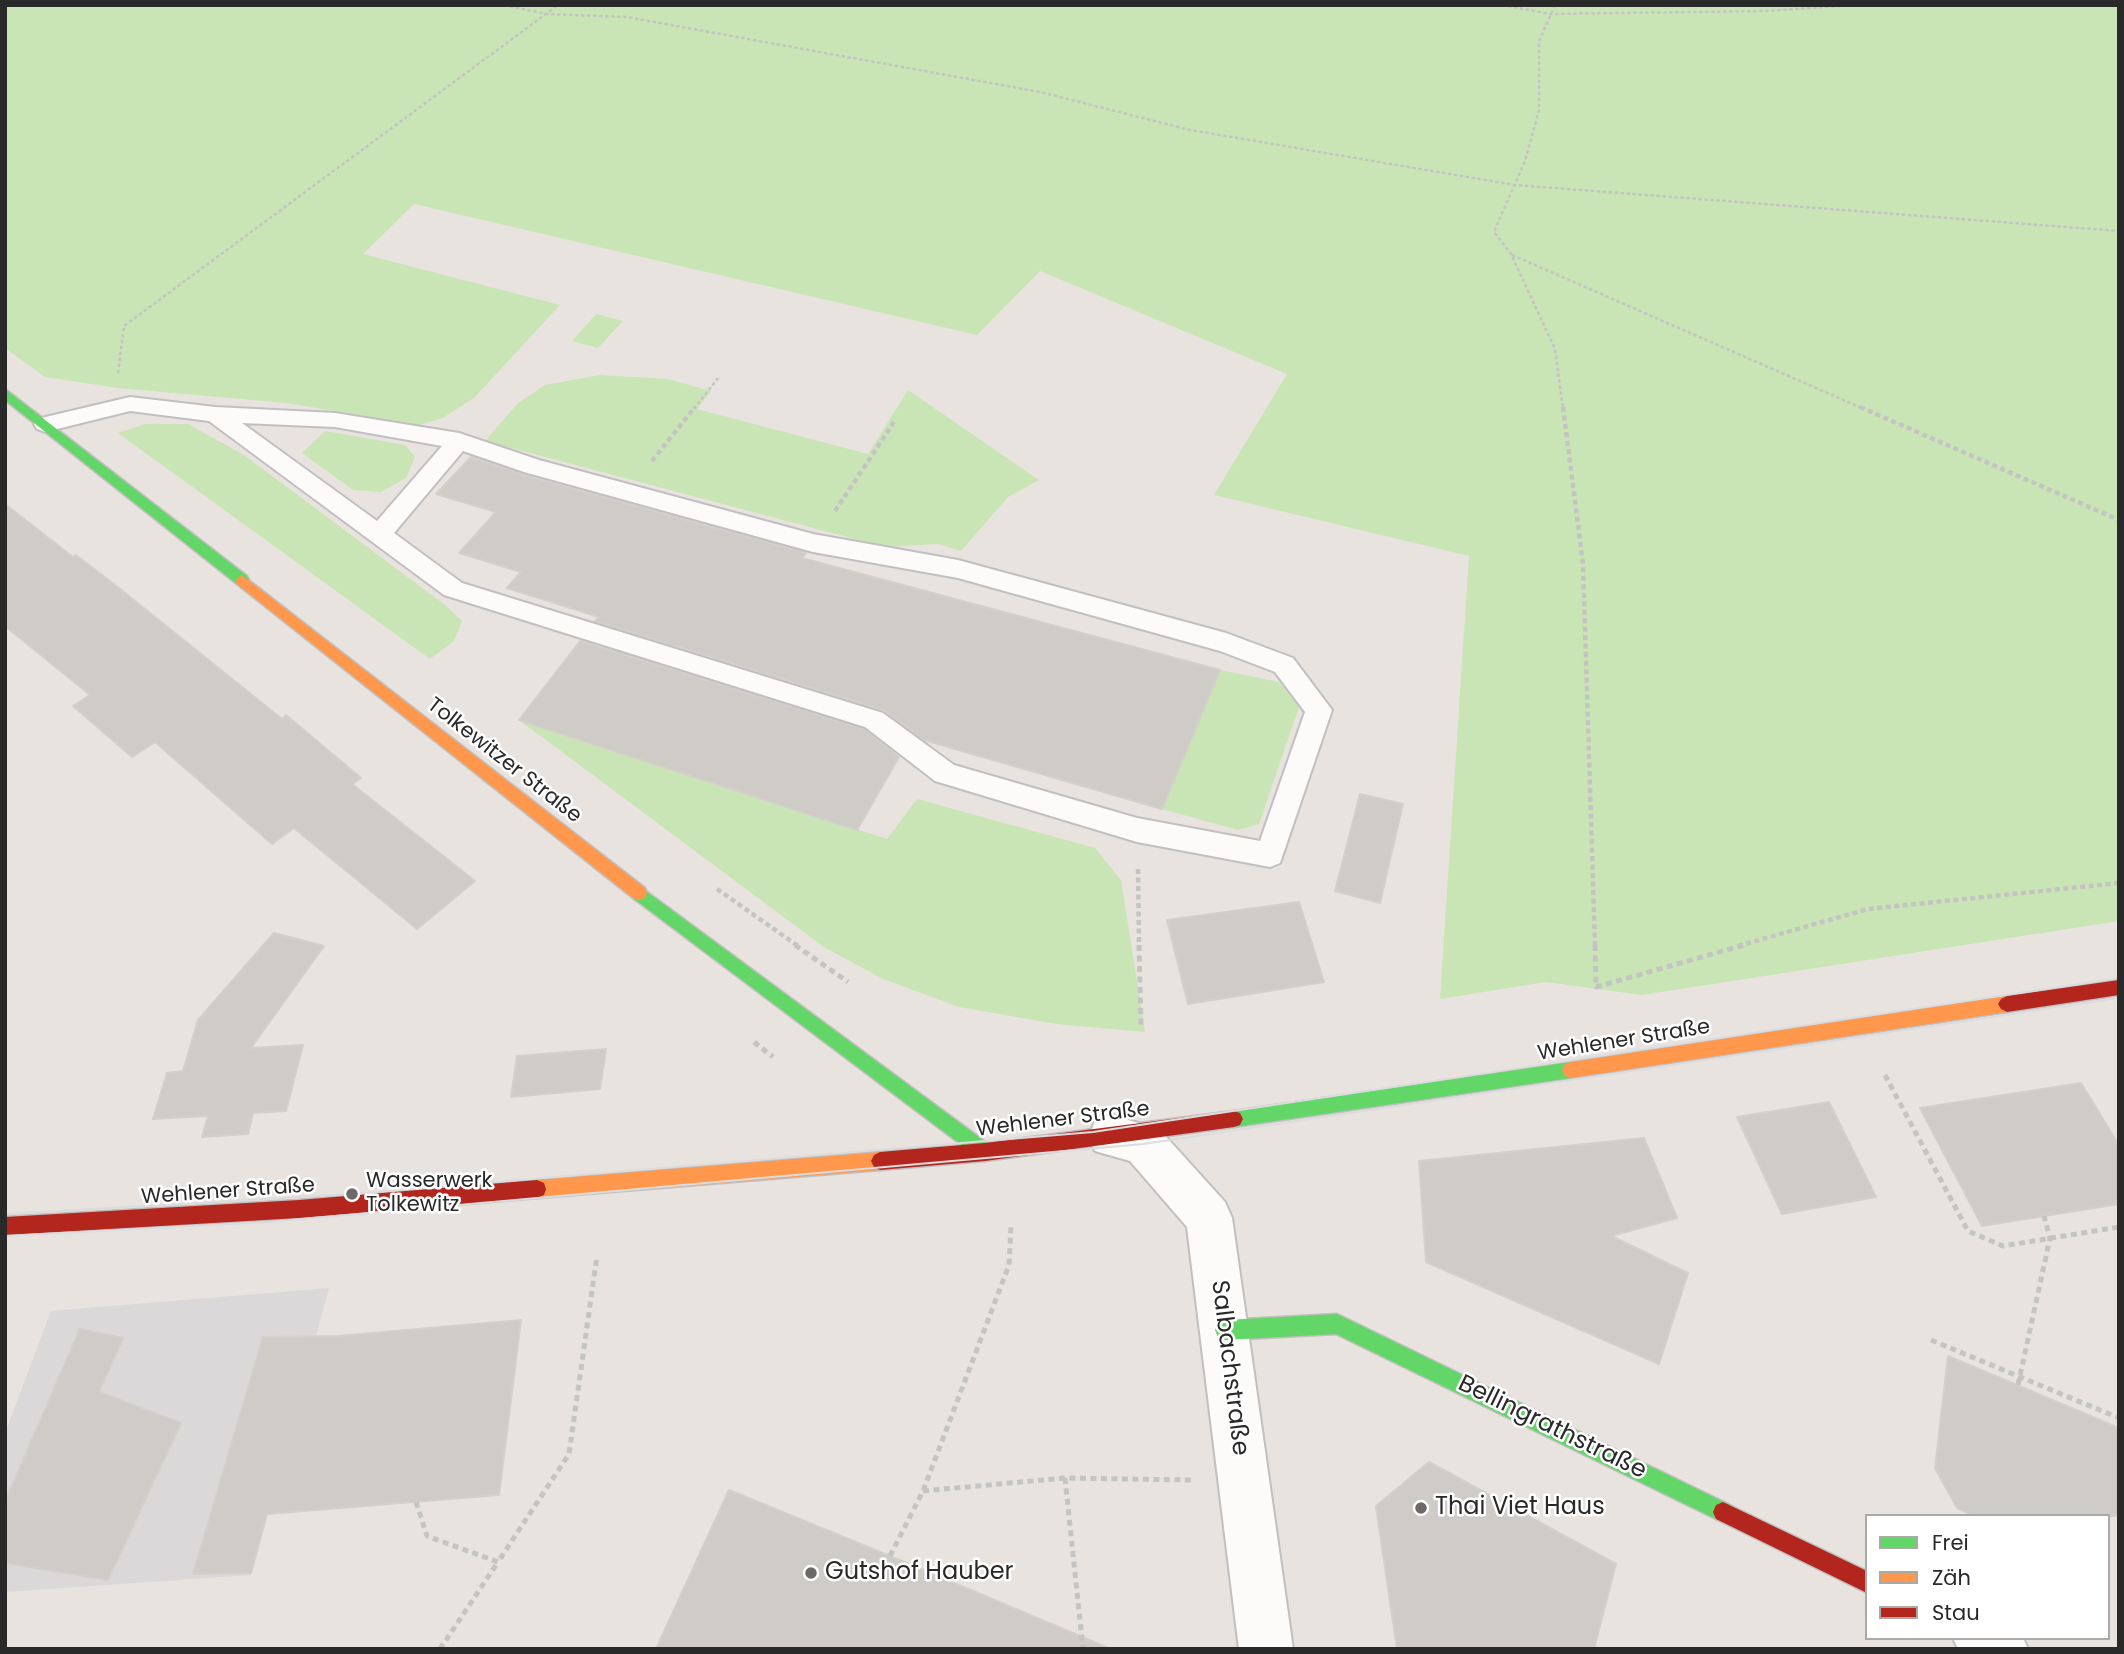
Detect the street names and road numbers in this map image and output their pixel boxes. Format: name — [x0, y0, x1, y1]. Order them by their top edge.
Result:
street label: Tolkewitzer Straße — [422, 693, 586, 829]
street label: Wehlener Straße — [1536, 1015, 1712, 1067]
street label: Wehlener Straße — [975, 1097, 1151, 1143]
street label: Wehlener Straße — [140, 1173, 316, 1211]
street label: Salbachstraße — [1204, 1279, 1254, 1457]
street label: Bellingrathstraße — [1453, 1370, 1651, 1486]

